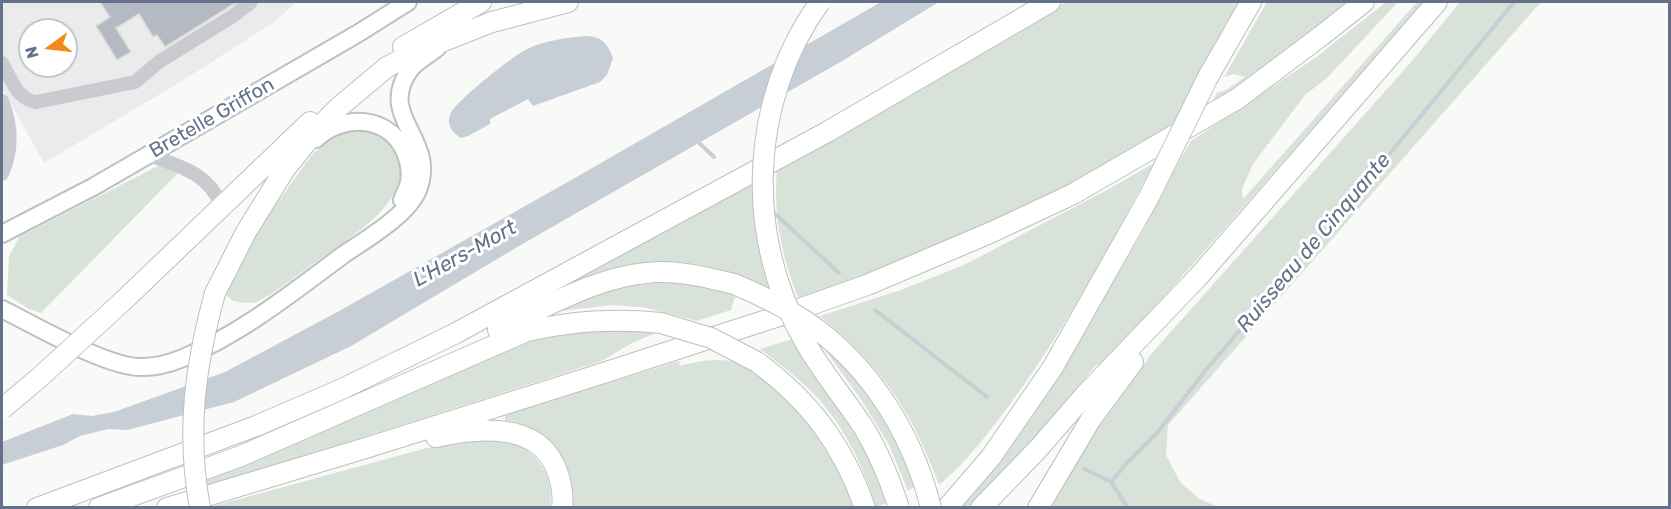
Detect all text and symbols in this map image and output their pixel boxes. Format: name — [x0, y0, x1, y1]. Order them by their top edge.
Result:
north arrow — [18, 18, 78, 78]
text: N — [21, 44, 43, 60]
street label: Bretelle Griffon — [145, 73, 279, 163]
water label: Ruisseau de Cinquante — [1232, 148, 1396, 338]
water label: L'Hers-Mort — [409, 215, 521, 293]

